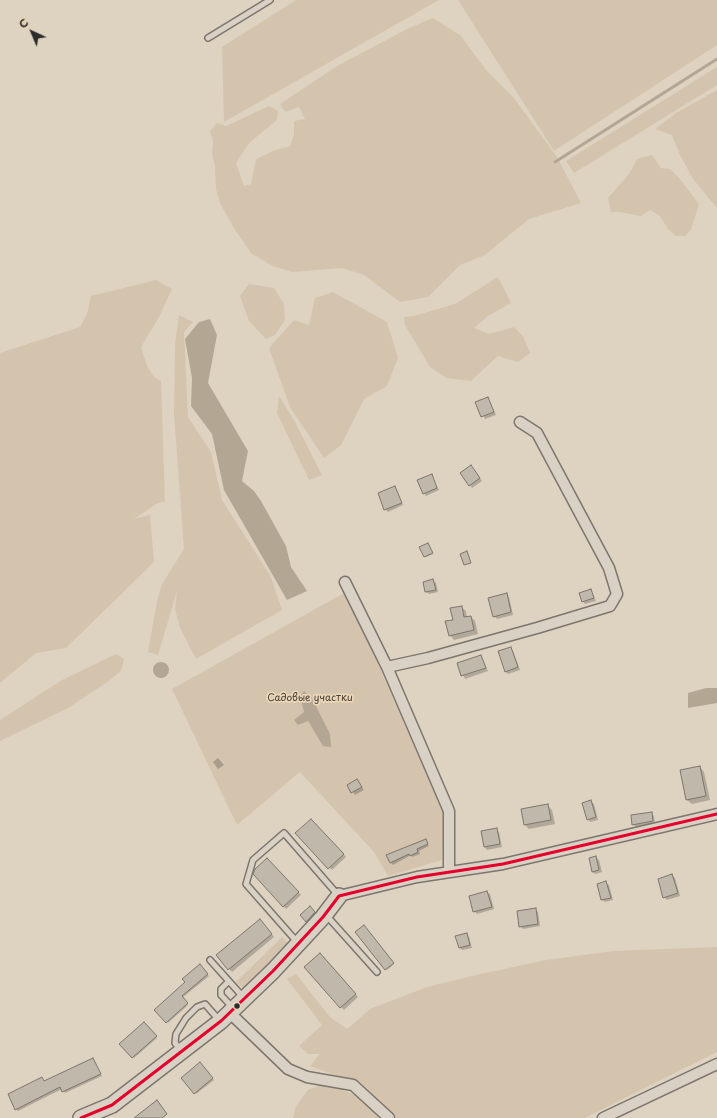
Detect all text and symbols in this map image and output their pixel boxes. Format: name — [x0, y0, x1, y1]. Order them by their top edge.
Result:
north arrow — [12, 12, 52, 52]
text: С — [14, 14, 32, 32]
park label: Садовые участки — [267, 692, 353, 704]
unlabelled marker — [232, 1001, 242, 1011]

